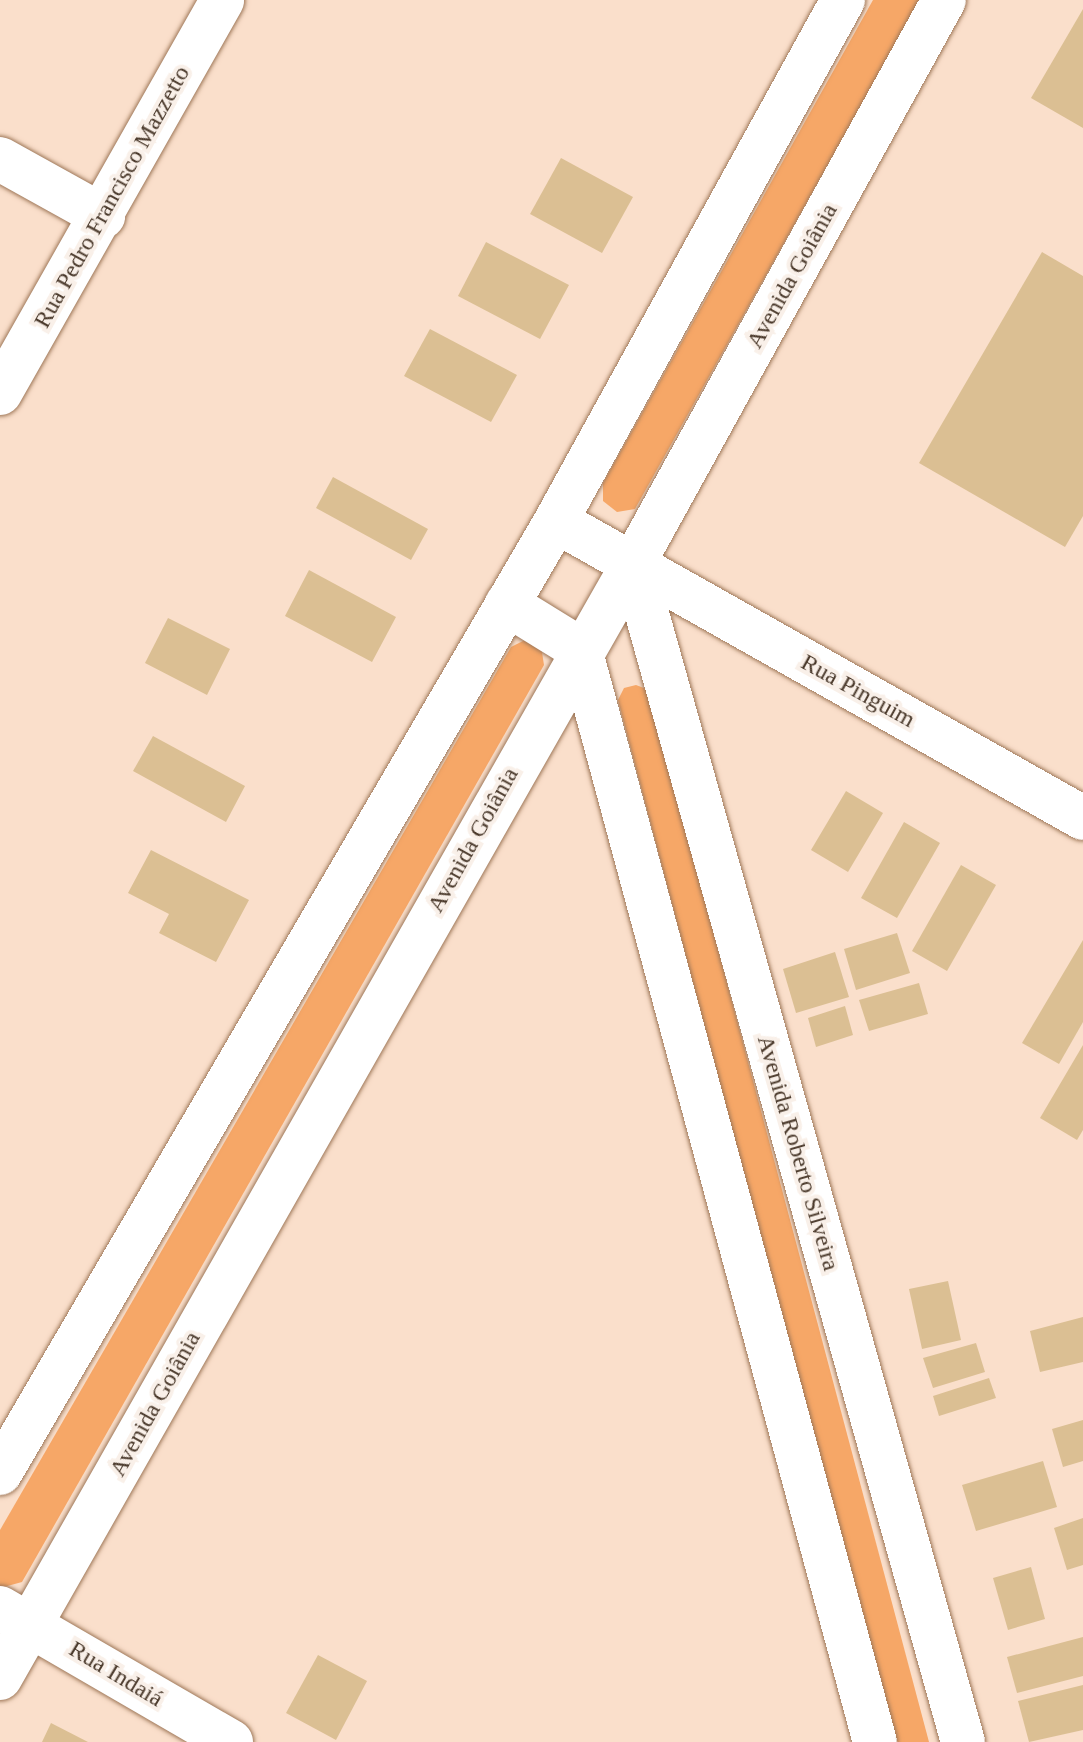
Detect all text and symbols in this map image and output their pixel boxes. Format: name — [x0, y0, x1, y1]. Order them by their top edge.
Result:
street label: Rua Pedro Francisco Mazzetto — [28, 61, 196, 333]
street label: Avenida Goiânia — [740, 198, 844, 354]
street label: Rua Pinguim — [796, 648, 920, 734]
street label: Avenida Goiânia — [421, 762, 525, 918]
street label: Avenida Roberto Silveira — [751, 1032, 845, 1274]
street label: Avenida Goiânia — [103, 1326, 207, 1482]
street label: Rua Indaiá — [64, 1635, 168, 1713]

